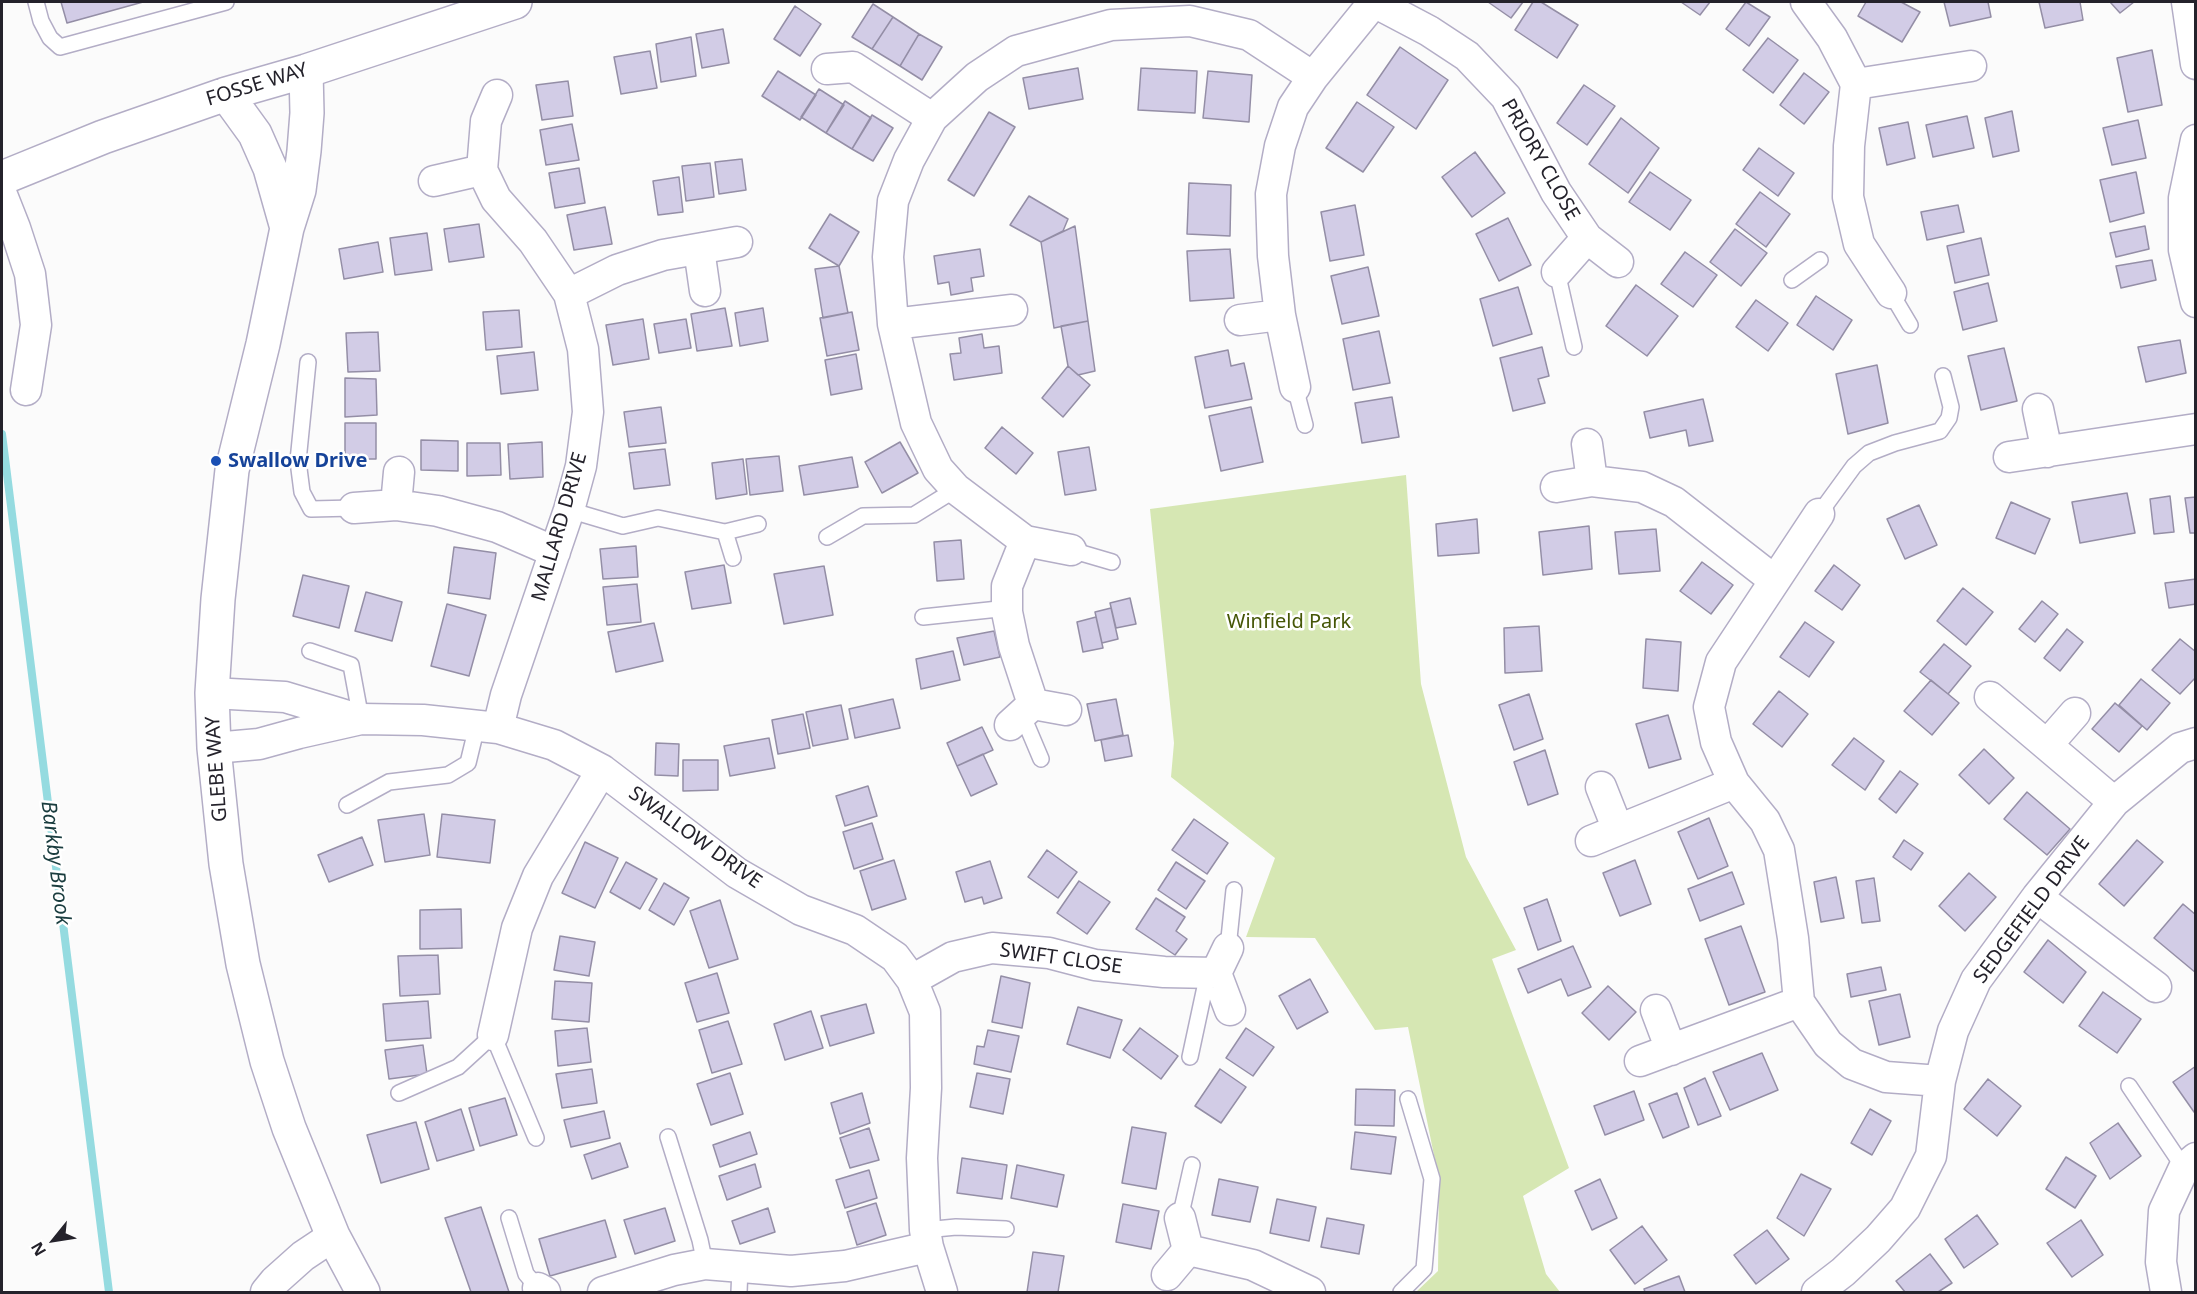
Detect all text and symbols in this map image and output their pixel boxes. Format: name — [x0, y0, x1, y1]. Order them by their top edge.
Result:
street label: FOSSE WAY — [203, 58, 311, 112]
street label: PRIORY CLOSE — [1496, 95, 1584, 225]
place label: Swallow Drive — [228, 449, 367, 473]
street label: MALLARD DRIVE — [527, 450, 593, 604]
marker: Swallow Drive — [209, 454, 223, 468]
park label: Winfield Park — [1227, 610, 1351, 634]
street label: GLEBE WAY — [201, 715, 233, 823]
street label: SWALLOW DRIVE — [624, 782, 766, 894]
water label: Barkby Brook — [35, 799, 75, 927]
street label: SEDGEFIELD DRIVE — [1969, 832, 2095, 988]
street label: SWIFT CLOSE — [998, 939, 1124, 979]
north arrow — [24, 1210, 84, 1270]
text: N — [26, 1238, 51, 1260]

